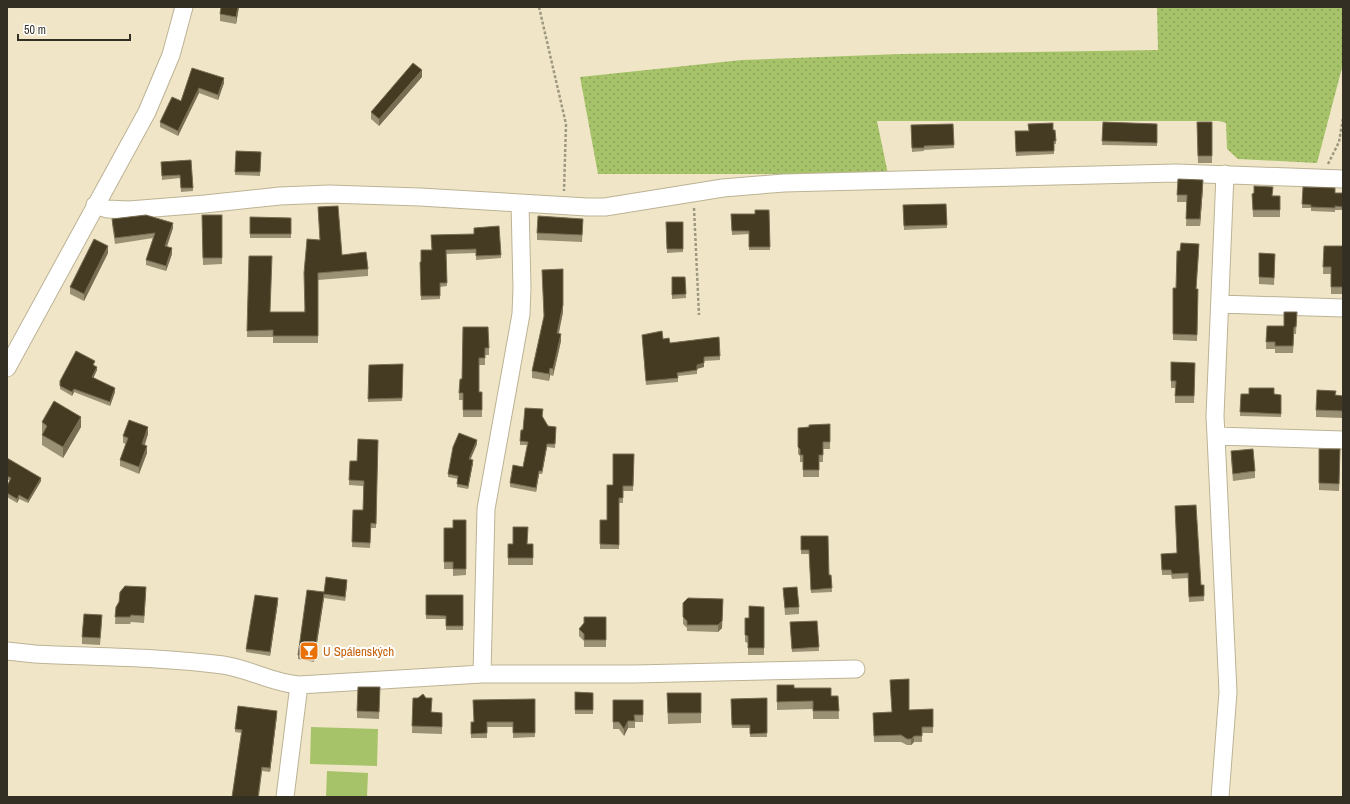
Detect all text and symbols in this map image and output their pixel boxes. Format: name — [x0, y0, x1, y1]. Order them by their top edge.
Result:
scale bar — [18, 16, 130, 42]
text: 50 m — [24, 22, 46, 38]
bar icon: U Spálenských — [298, 640, 320, 662]
place label: U Spálenských — [323, 643, 394, 660]

